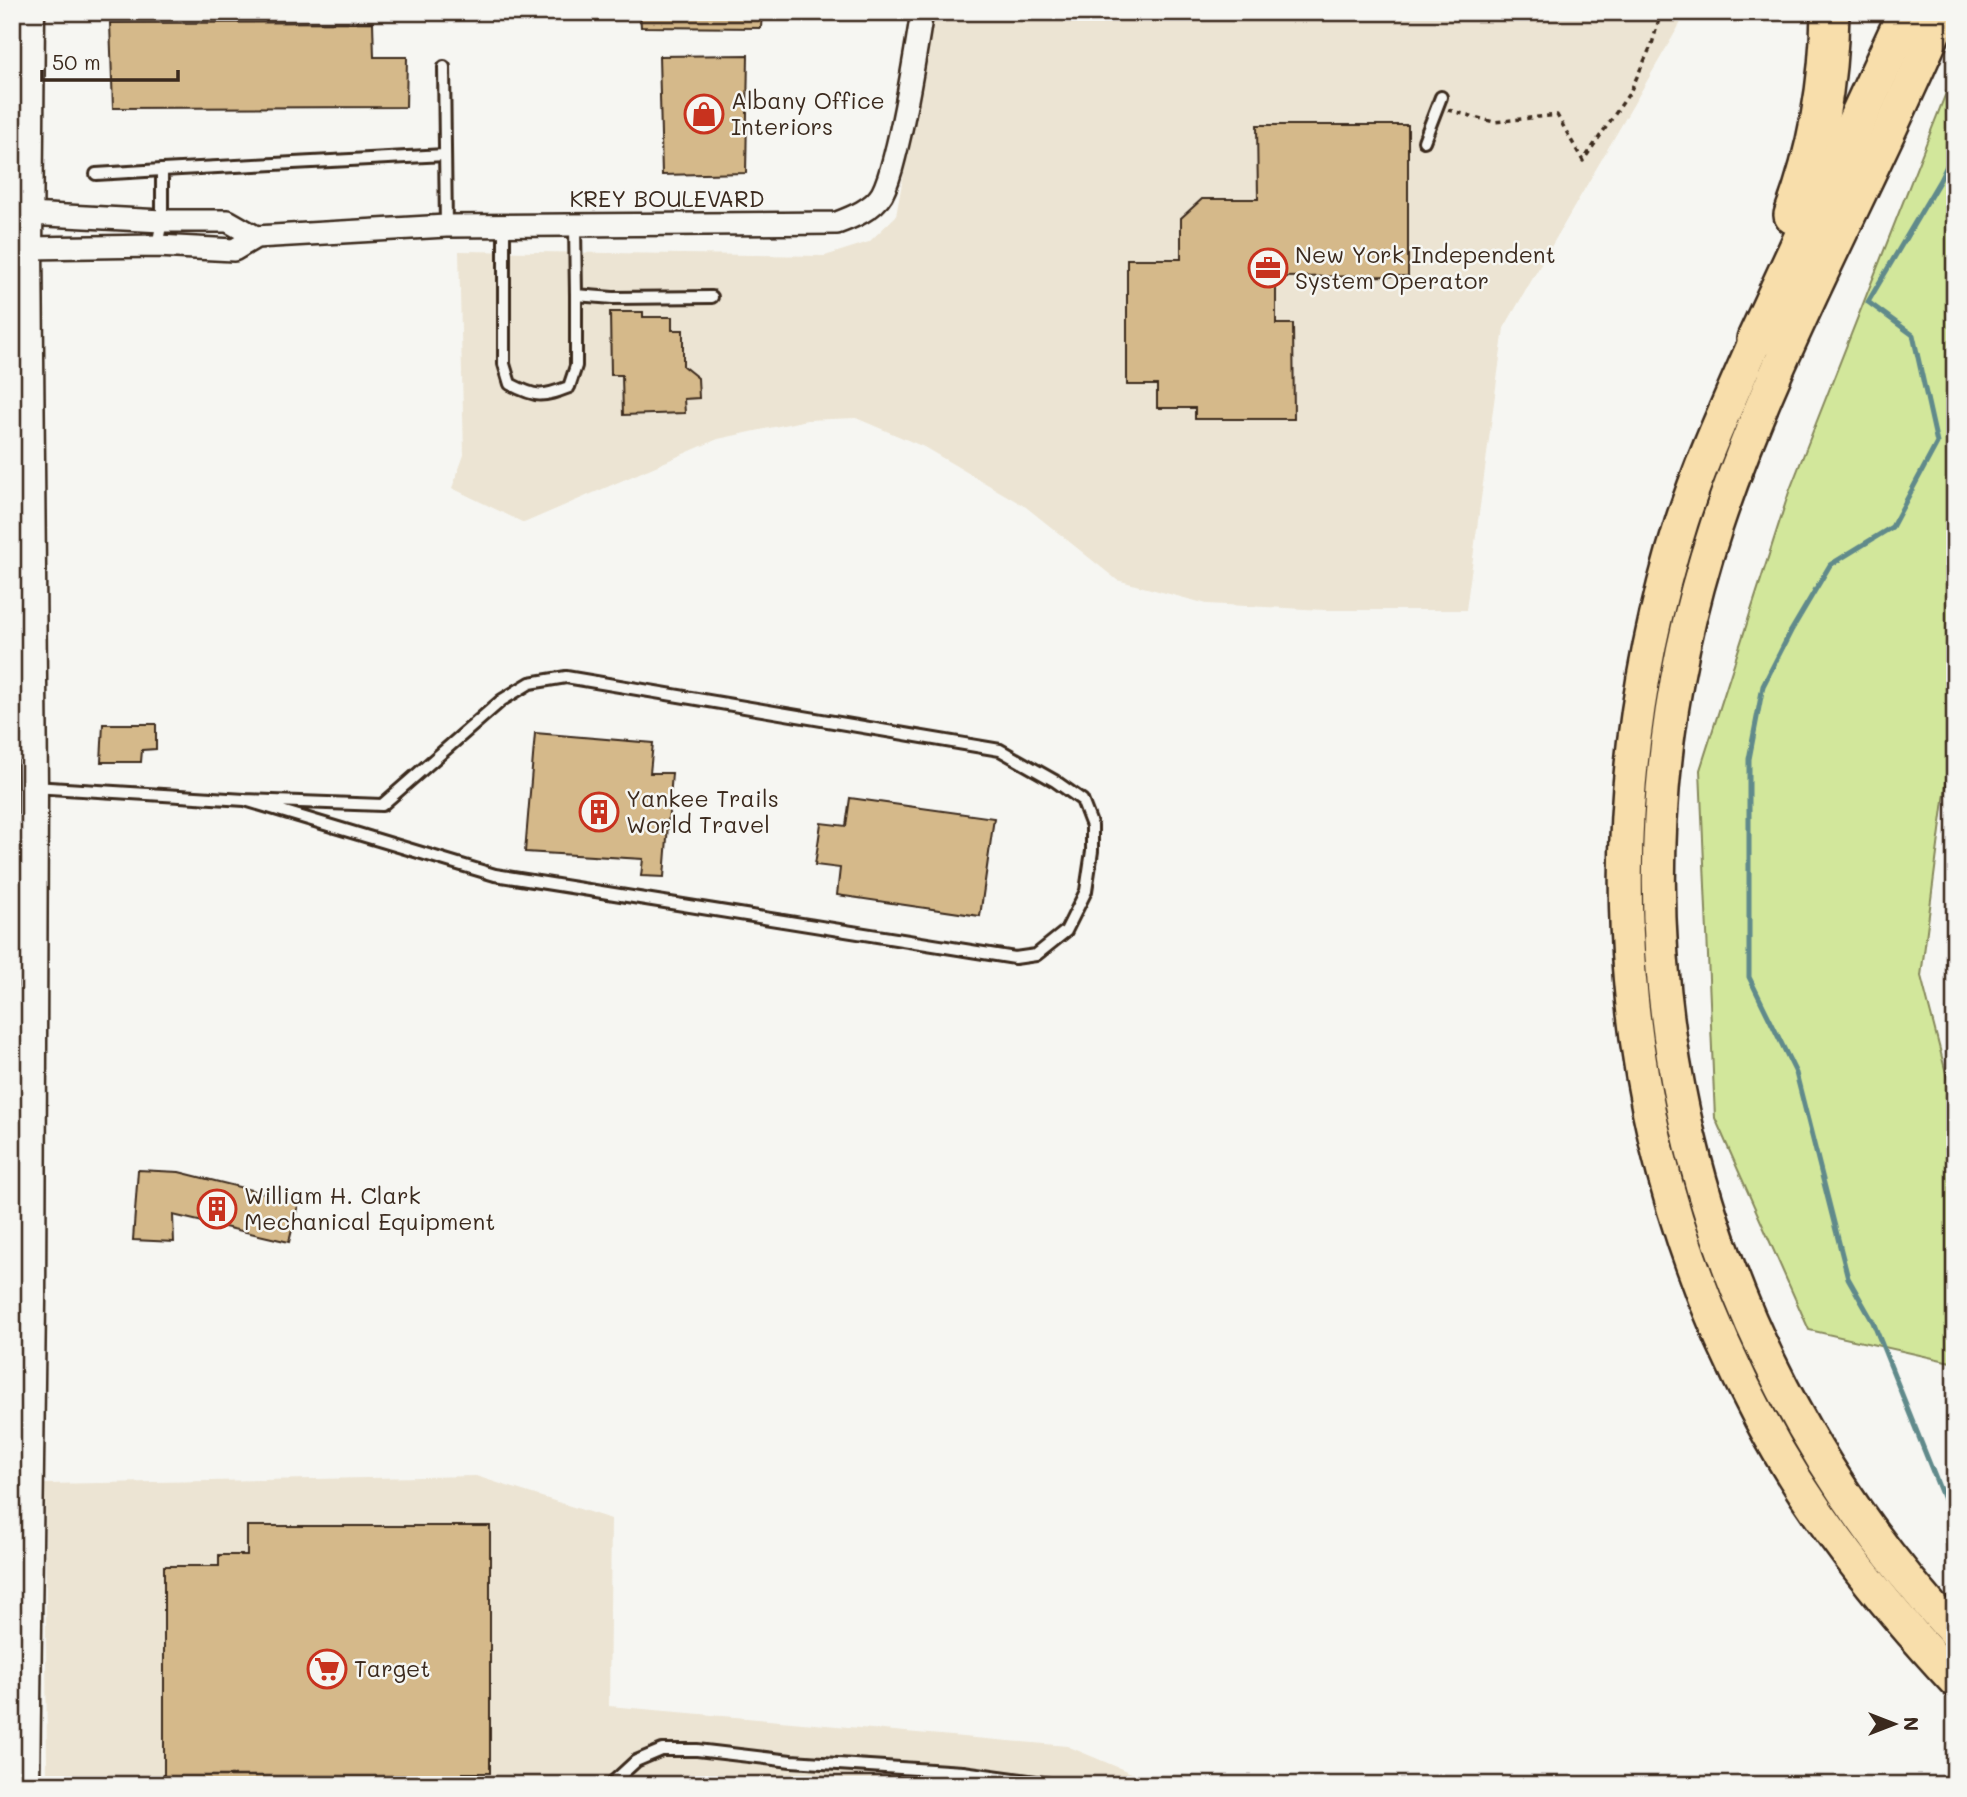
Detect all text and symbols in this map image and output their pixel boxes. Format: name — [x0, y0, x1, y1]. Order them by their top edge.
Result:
scale bar — [42, 38, 178, 82]
text: 50 m — [52, 48, 101, 75]
place label: Albany Office Interiors — [731, 85, 885, 141]
shop icon: Albany Office Interiors — [683, 93, 725, 135]
street label: KREY BOULEVARD — [569, 183, 765, 213]
place label: New York Independent System Operator — [1295, 239, 1556, 295]
office icon: New York Independent System Operator — [1247, 247, 1289, 289]
place label: Yankee Trails World Travel — [626, 783, 779, 839]
building icon: Yankee Trails World Travel — [578, 791, 620, 833]
place label: William H. Clark Mechanical Equipment — [244, 1180, 495, 1236]
building icon: William H. Clark Mechanical Equipment — [196, 1188, 238, 1230]
supermarket icon: Target — [306, 1648, 348, 1690]
place label: Target — [354, 1653, 430, 1683]
north arrow — [1858, 1688, 1928, 1758]
text: N — [1899, 1717, 1924, 1731]

